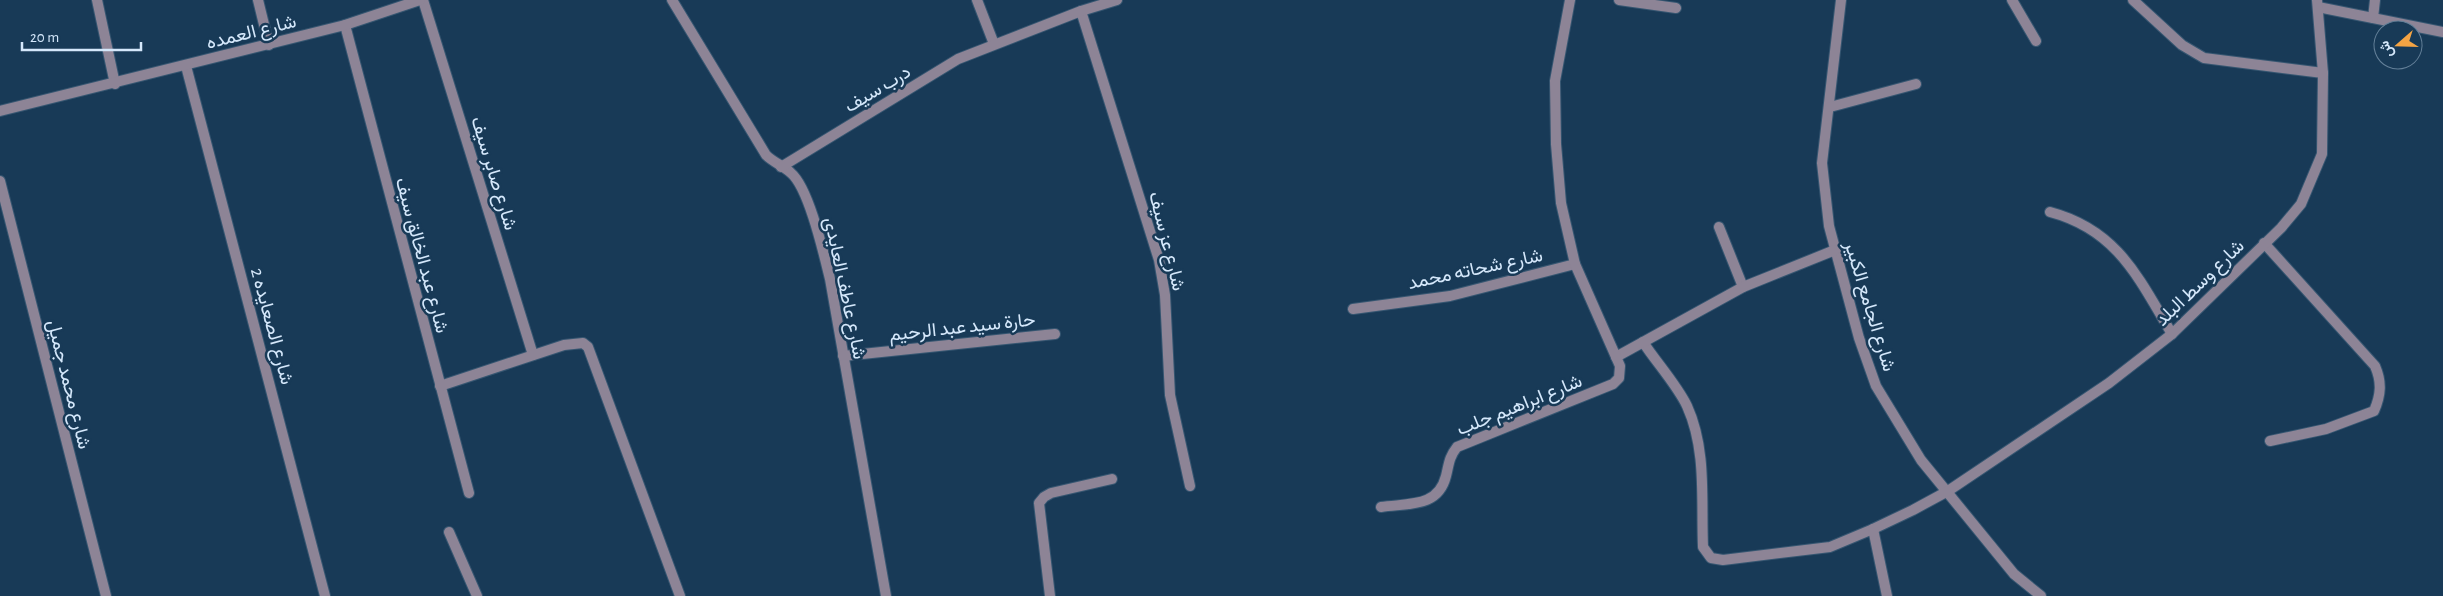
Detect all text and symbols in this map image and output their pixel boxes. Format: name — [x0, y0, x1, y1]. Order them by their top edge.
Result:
street label: شارع العمده — [204, 12, 299, 55]
scale bar — [22, 20, 141, 52]
north arrow — [2373, 20, 2423, 70]
text: 20 m — [30, 30, 59, 45]
text: ش — [2377, 38, 2397, 59]
street label: درب سيف — [841, 62, 915, 117]
street label: شارع صابر سيف — [465, 114, 520, 233]
street label: شارع عبد الخالق سيف — [390, 176, 451, 336]
street label: شارع عز سيف — [1143, 190, 1188, 293]
street label: شارع عاطف العايدى — [818, 216, 869, 361]
street label: شارع وسط البلد — [2152, 236, 2249, 331]
street label: شارع الجامع الكبير — [1838, 238, 1898, 375]
street label: شارع شحاته محمد — [1406, 246, 1545, 295]
street label: شارع الصعايده 2 — [245, 266, 296, 387]
street label: حارة سيد عبد الرحيم — [888, 310, 1036, 347]
street label: شارع محمد جميل — [41, 318, 94, 451]
street label: شارع ابراهيم جلب — [1454, 372, 1586, 441]

